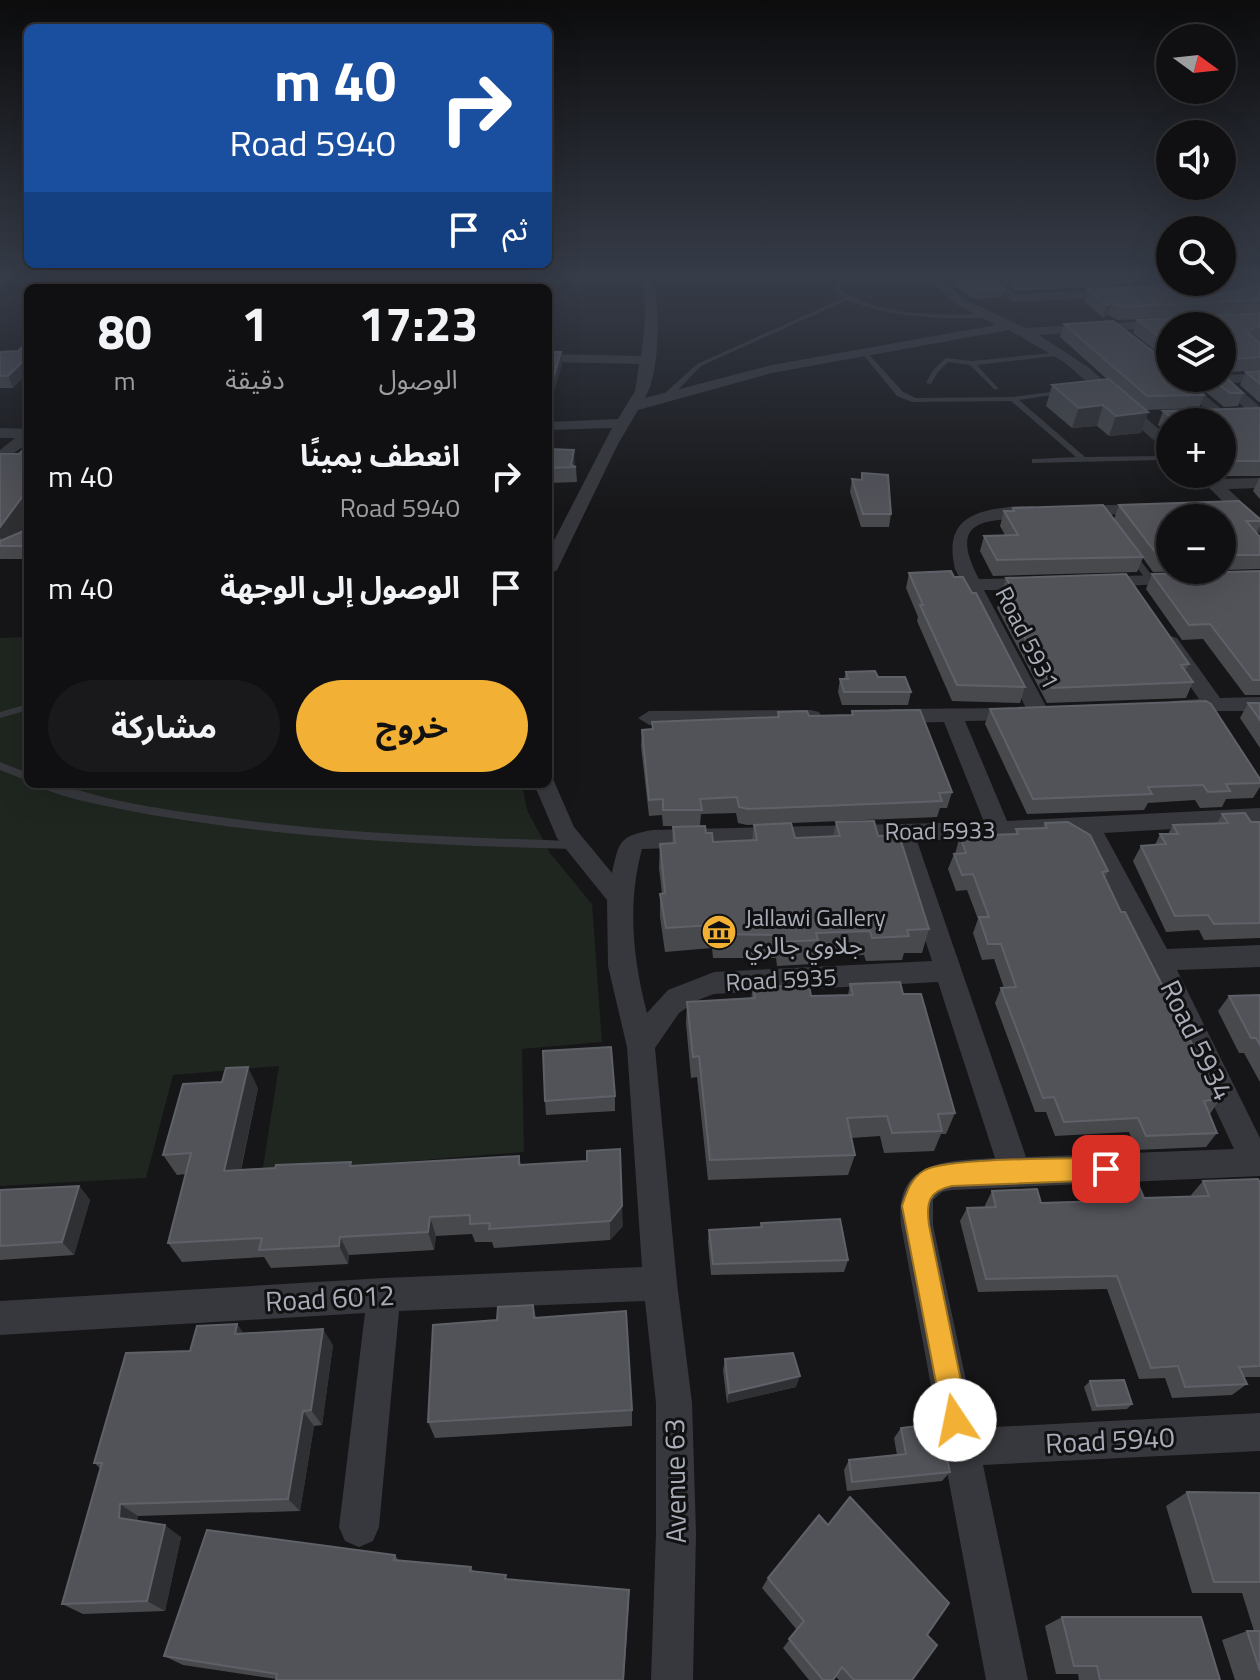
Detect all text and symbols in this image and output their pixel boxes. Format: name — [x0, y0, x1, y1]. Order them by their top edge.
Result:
north arrow — [1156, 24, 1236, 104]
map controls — [1156, 24, 1236, 584]
text: 40 m — [274, 38, 396, 123]
icon: right — [424, 56, 528, 160]
text: Road 5940 — [229, 115, 396, 170]
button: sound — [1156, 120, 1236, 200]
text: ثم — [502, 206, 528, 252]
icon: arrive — [442, 208, 486, 252]
button: search — [1156, 216, 1236, 296]
text: 1 — [242, 287, 268, 360]
text: 17:23 — [358, 287, 478, 360]
text: 80 — [98, 295, 152, 368]
button: layers — [1156, 312, 1236, 392]
text: دقيقة — [225, 360, 285, 399]
text: الوصول — [379, 360, 458, 399]
text: m — [114, 361, 136, 400]
button: + — [1156, 408, 1236, 488]
text: انعطف يمينًا — [300, 432, 460, 478]
text: 40 m — [48, 453, 113, 499]
icon: right — [484, 454, 528, 498]
text: Road 5940 — [340, 488, 460, 527]
button: − — [1156, 504, 1236, 584]
text: الوصول إلى الوجهة — [220, 564, 460, 610]
text: 40 m — [48, 565, 113, 611]
icon: arrive — [484, 566, 528, 610]
street label: Road 5931 — [987, 580, 1069, 695]
button: مشاركة — [48, 680, 280, 772]
button: خروج — [296, 680, 528, 772]
street label: Road 5933 — [884, 811, 996, 849]
place label: Jallawi Gallery جلاوي جالري — [745, 899, 886, 965]
museum icon: Jallawi Gallery جلاوي جالري — [700, 913, 738, 951]
street label: Road 5935 — [725, 958, 837, 1000]
street label: Road 5934 — [1150, 972, 1245, 1107]
pin — [1072, 1135, 1140, 1203]
icon: arrive — [1084, 1147, 1128, 1191]
street label: Road 6012 — [264, 1273, 396, 1322]
position arrow — [913, 1378, 997, 1462]
street label: Road 5940 — [1044, 1415, 1176, 1464]
street label: Avenue 63 — [652, 1418, 697, 1544]

